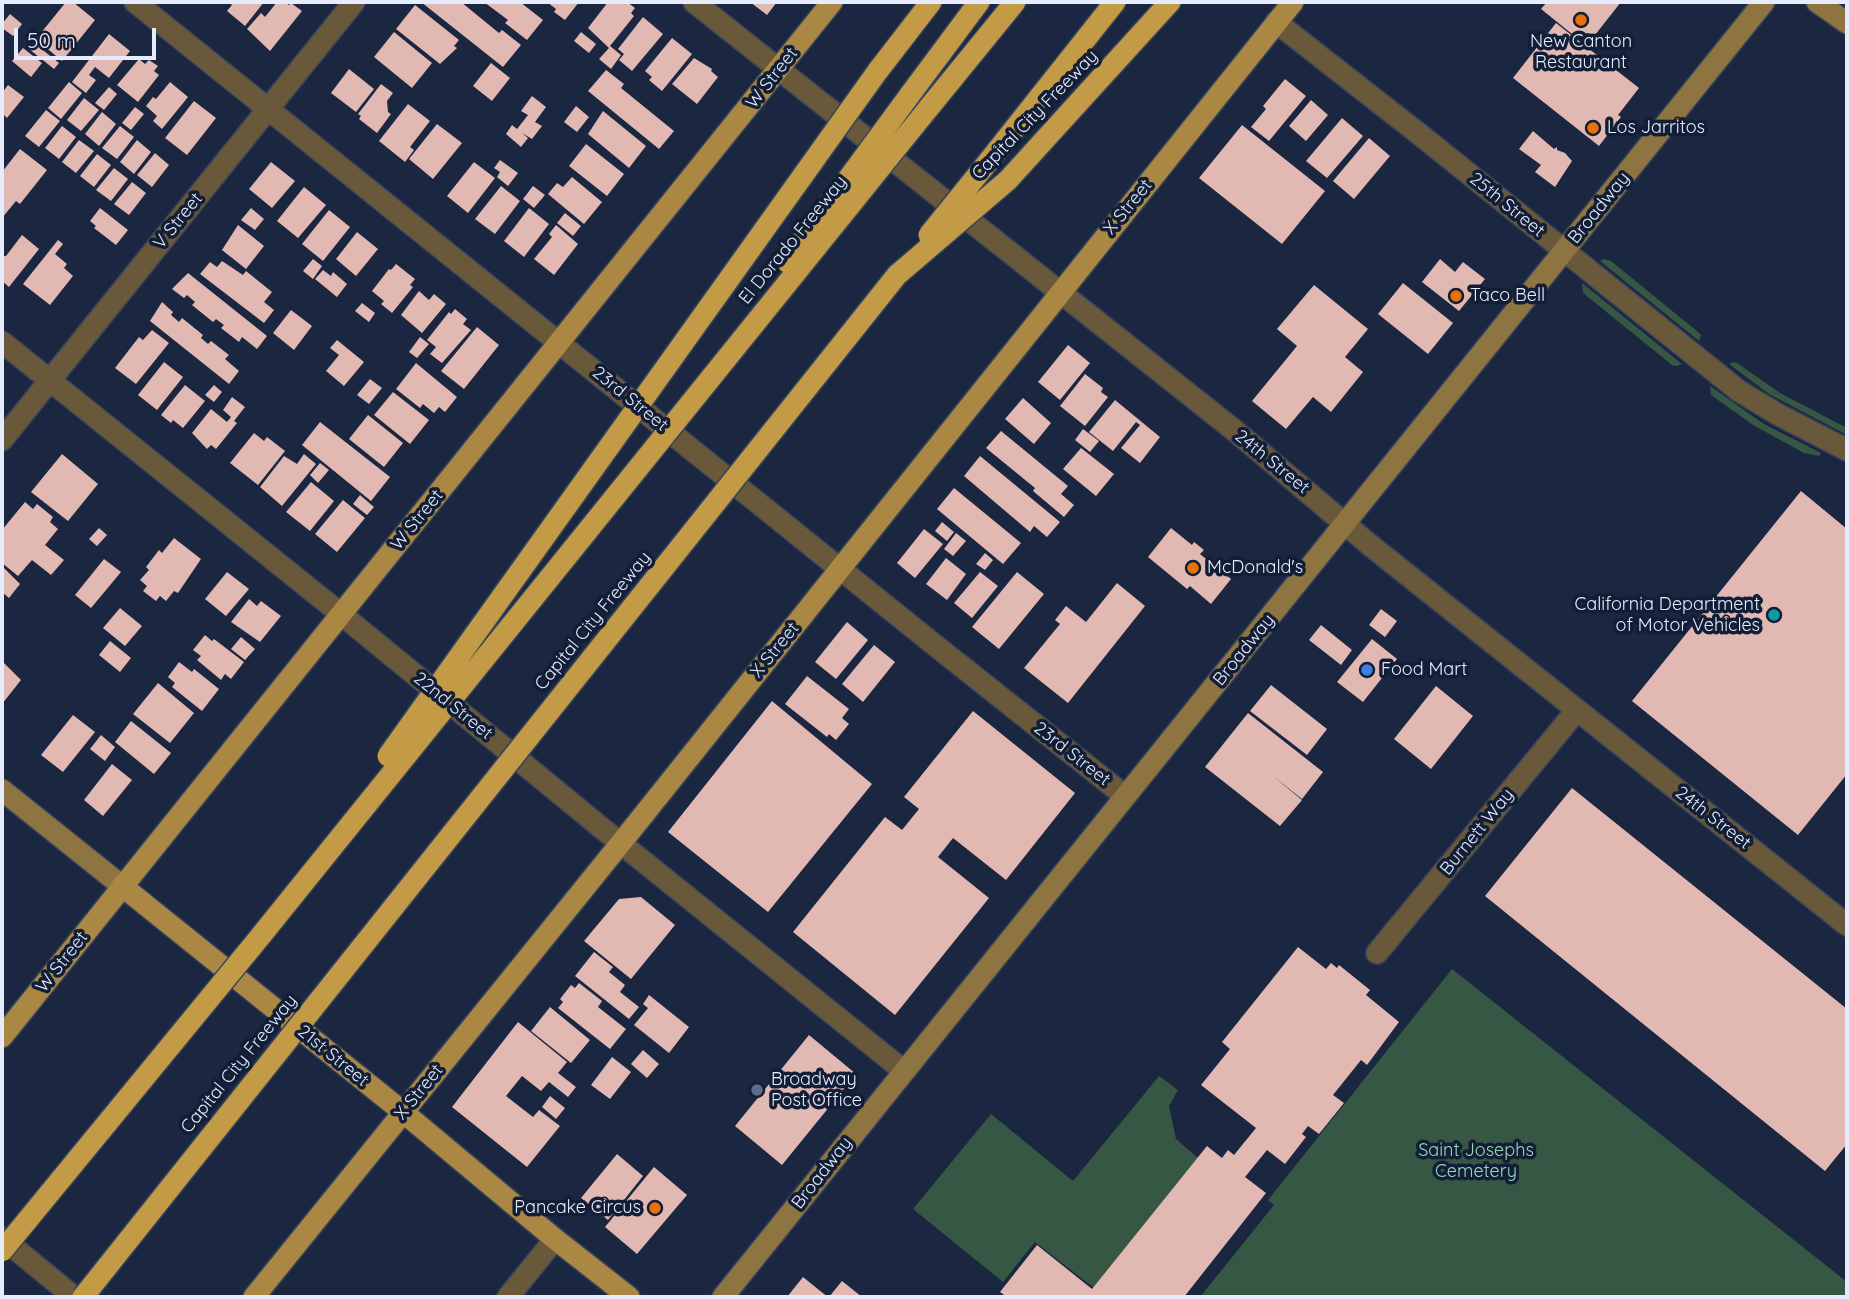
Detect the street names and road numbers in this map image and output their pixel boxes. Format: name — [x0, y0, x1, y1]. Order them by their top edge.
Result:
street label: W Street — [741, 43, 803, 113]
street label: Capital City Freeway — [968, 46, 1102, 184]
street label: 25th Street — [1465, 168, 1549, 242]
street label: Broadway — [1564, 168, 1634, 248]
street label: El Dorado Freeway — [735, 171, 851, 309]
street label: X Street — [1099, 175, 1157, 239]
street label: V Street — [149, 189, 207, 253]
street label: 23rd Street — [588, 362, 672, 436]
street label: 24th Street — [1230, 425, 1314, 499]
street label: W Street — [386, 485, 448, 555]
street label: Capital City Freeway — [530, 547, 656, 695]
street label: Broadway — [1209, 610, 1279, 690]
street label: X Street — [746, 618, 804, 682]
street label: 22nd Street — [409, 668, 497, 744]
street label: 23rd Street — [1030, 717, 1114, 791]
street label: 24th Street — [1671, 782, 1755, 854]
street label: Burnett Way — [1436, 784, 1518, 880]
street label: W Street — [31, 927, 93, 997]
street label: Capital City Freeway — [176, 990, 302, 1138]
street label: 21st Street — [293, 1021, 373, 1091]
street label: X Street — [390, 1060, 448, 1124]
street label: Broadway — [787, 1133, 857, 1213]

